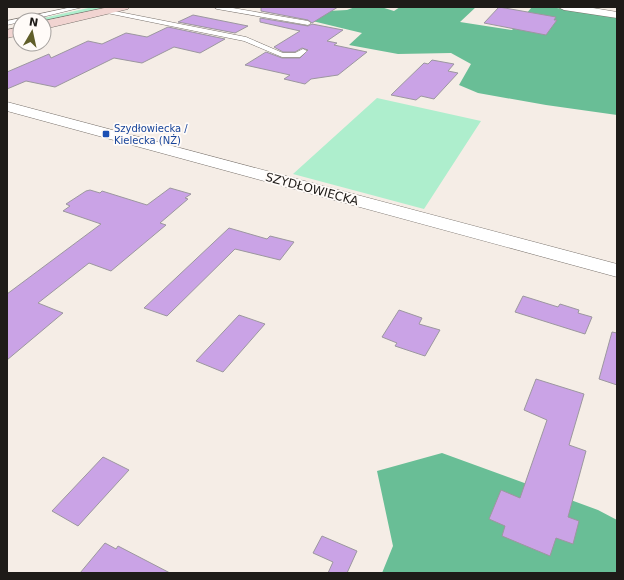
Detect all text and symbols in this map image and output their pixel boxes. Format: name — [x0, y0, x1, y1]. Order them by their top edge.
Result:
north arrow — [12, 12, 52, 52]
text: N — [28, 15, 39, 30]
place label: Szydłowiecka / Kielecka (NŻ) — [114, 123, 188, 146]
marker: Szydłowiecka / Kielecka (NŻ) — [101, 129, 111, 139]
street label: SZYDŁOWIECKA — [264, 170, 361, 208]

